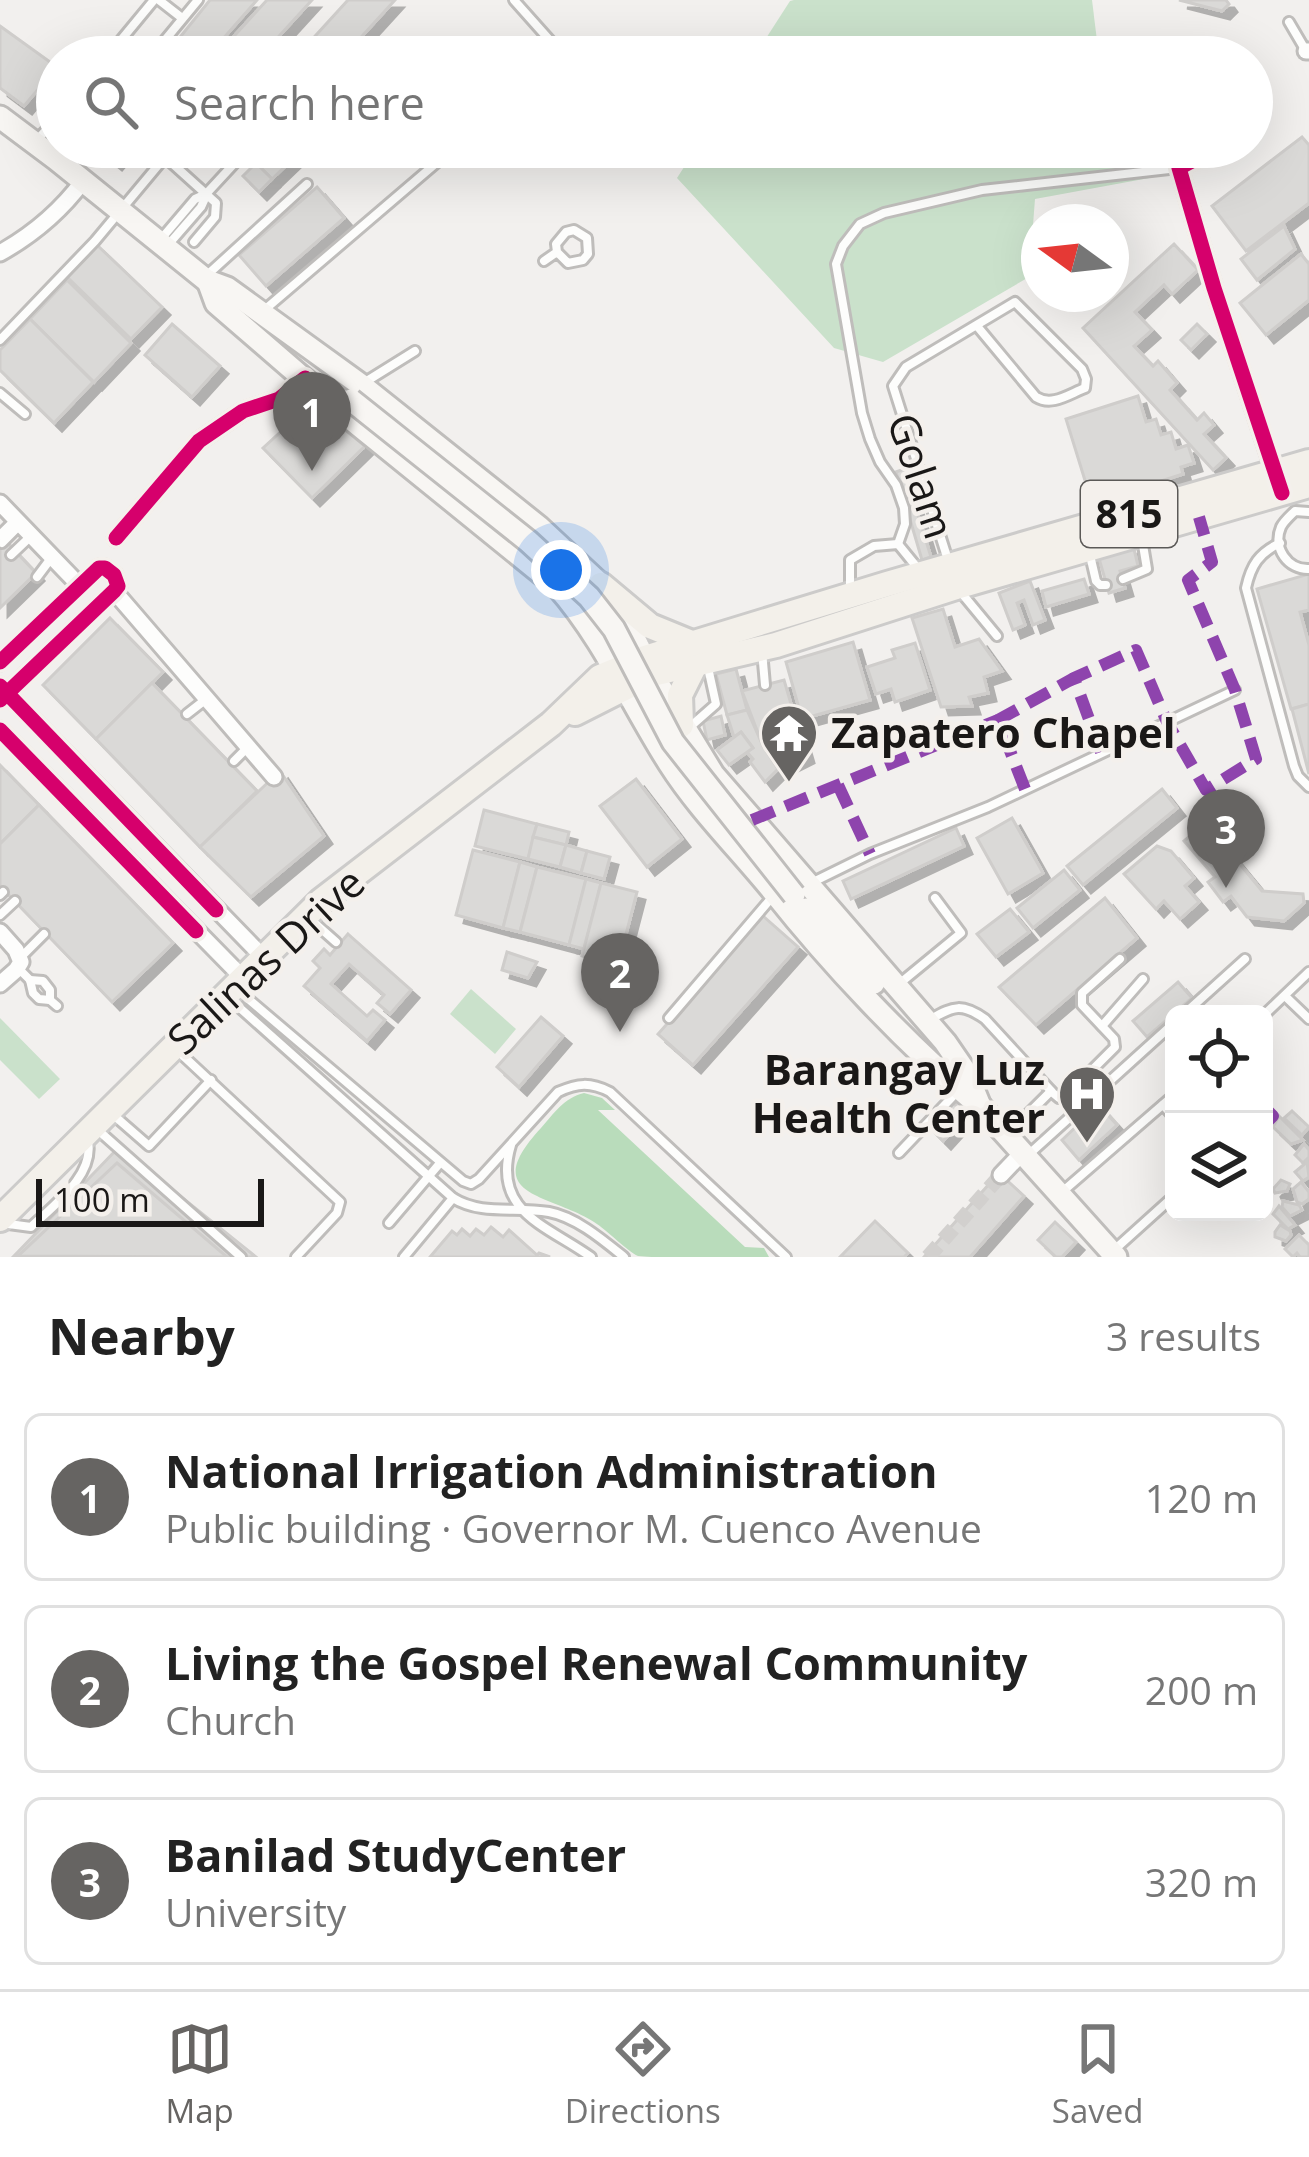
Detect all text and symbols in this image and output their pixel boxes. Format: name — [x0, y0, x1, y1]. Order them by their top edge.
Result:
search box — [36, 36, 1273, 168]
icon: search — [78, 69, 144, 135]
text: Search here — [174, 72, 425, 133]
north arrow — [1021, 204, 1129, 312]
pin: 1 — [273, 372, 351, 471]
street label: Golam — [875, 406, 969, 546]
road number: 815 — [1081, 481, 1177, 547]
your location — [531, 540, 591, 600]
temple icon: Zapatero Chapel — [758, 702, 820, 784]
place label: Zapatero Chapel — [831, 703, 1176, 760]
pin: 3 — [1187, 789, 1265, 888]
street label: Salinas Drive — [154, 854, 376, 1066]
pin: 2 — [581, 933, 659, 1032]
map controls — [1165, 1005, 1273, 1221]
button: locate — [1165, 1005, 1273, 1113]
place label: Barangay Luz Health Center — [752, 1040, 1045, 1145]
hospital icon: Barangay Luz Health Center — [1056, 1063, 1118, 1145]
button: layers — [1165, 1113, 1273, 1221]
scale bar — [36, 1173, 264, 1226]
text: 100 m — [54, 1177, 150, 1222]
text: Nearby — [48, 1300, 235, 1370]
text: 3 results — [1106, 1309, 1261, 1362]
text: National Irrigation Administration — [165, 1440, 938, 1501]
text: 1 — [79, 1471, 101, 1524]
text: 120 m — [1145, 1471, 1258, 1524]
text: Public building · Governor M. Cuenco Avenue — [165, 1501, 982, 1554]
text: Living the Gospel Renewal Community — [165, 1632, 1027, 1693]
text: 2 — [79, 1663, 101, 1716]
text: 200 m — [1145, 1663, 1258, 1716]
text: Church — [165, 1693, 296, 1746]
text: Banilad StudyCenter — [165, 1824, 626, 1885]
text: 3 — [79, 1855, 101, 1908]
text: 320 m — [1145, 1855, 1258, 1908]
text: University — [165, 1885, 346, 1938]
tab: Map — [166, 2016, 234, 2133]
tab: Directions — [565, 2016, 721, 2133]
tab: Saved — [1052, 2016, 1143, 2133]

